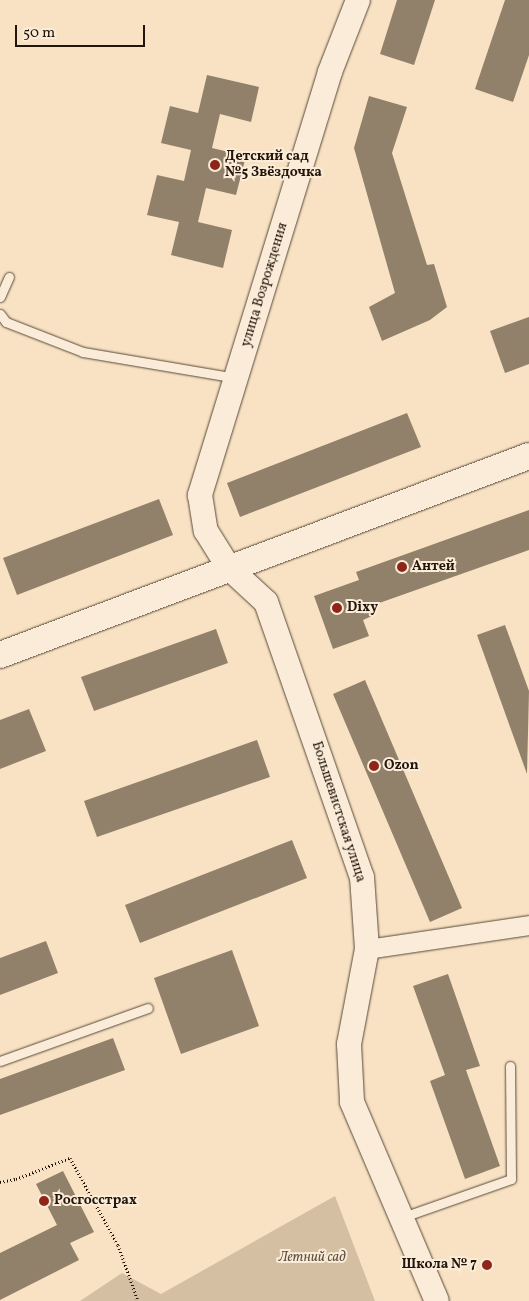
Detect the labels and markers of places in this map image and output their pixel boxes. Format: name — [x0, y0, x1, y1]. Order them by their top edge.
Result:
place label: Детский сад №5 Звёздочка — [225, 149, 322, 182]
marker: Детский сад №5 Звёздочка — [209, 159, 221, 171]
place label: Антей — [412, 559, 455, 575]
marker: Антей — [396, 561, 408, 573]
place label: Dixy — [347, 600, 378, 616]
marker: Dixy — [331, 602, 343, 614]
place label: Ozon — [384, 758, 419, 774]
marker: Ozon — [368, 760, 380, 772]
place label: Росгосстрах — [54, 1193, 137, 1209]
marker: Росгосстрах — [38, 1195, 50, 1207]
place label: Школа № 7 — [401, 1257, 477, 1273]
marker: Школа № 7 — [481, 1259, 493, 1271]

